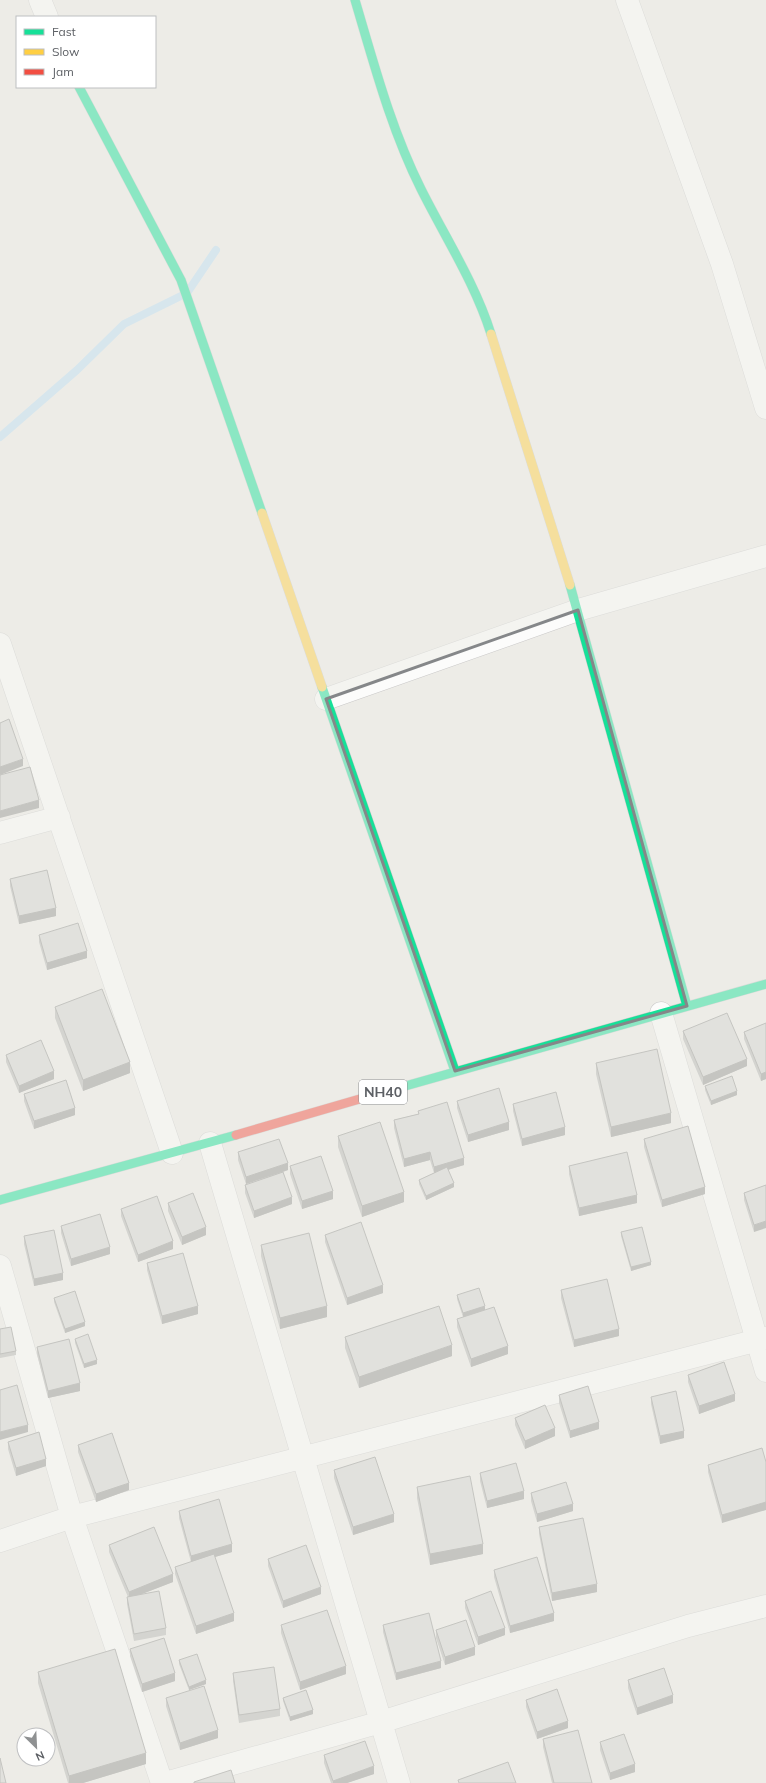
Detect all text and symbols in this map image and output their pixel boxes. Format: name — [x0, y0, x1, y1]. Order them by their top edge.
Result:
legend — [16, 16, 156, 88]
text: Fast — [52, 24, 76, 39]
text: Slow — [52, 44, 80, 59]
text: Jam — [52, 64, 74, 79]
road number: NH40 — [359, 1080, 407, 1104]
north arrow — [16, 1727, 56, 1767]
text: N — [33, 1748, 47, 1764]

